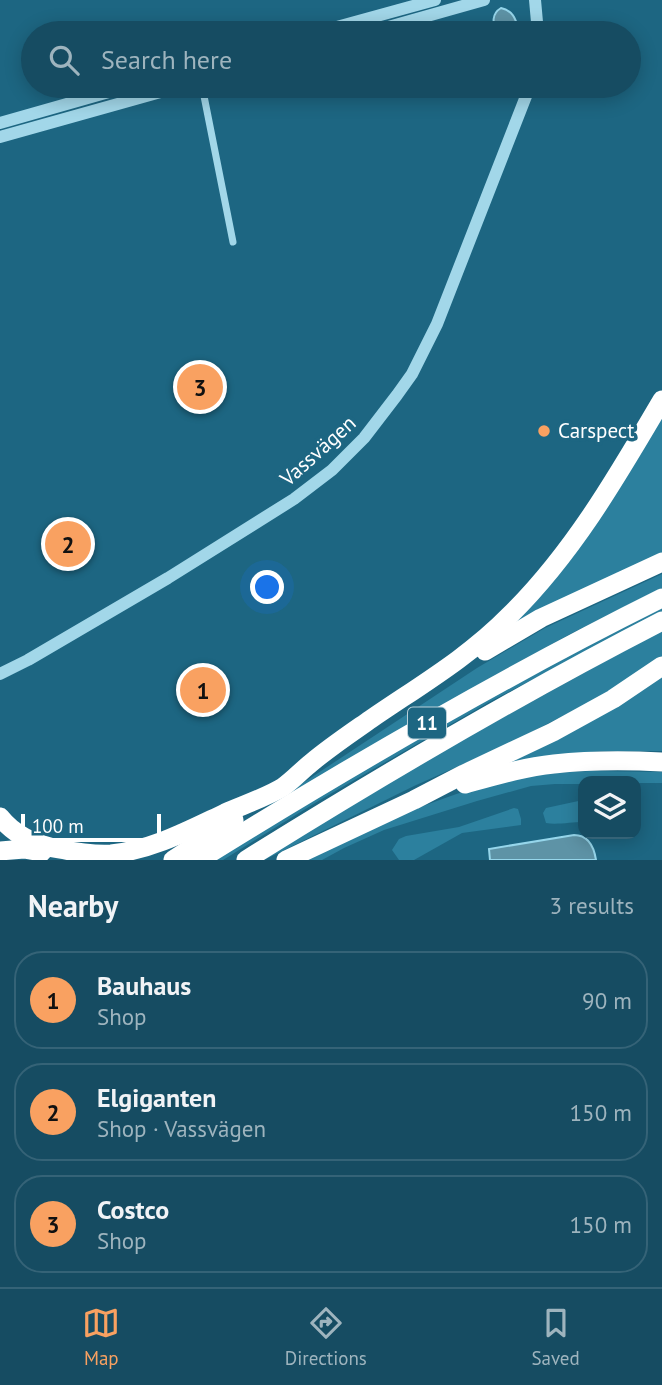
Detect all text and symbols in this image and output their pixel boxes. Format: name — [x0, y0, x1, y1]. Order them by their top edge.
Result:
search box — [21, 21, 641, 98]
icon: search — [45, 41, 83, 79]
text: Search here — [101, 43, 232, 76]
pin: 3 — [177, 361, 223, 413]
street label: Vassvägen — [273, 409, 361, 492]
place label: Carspect — [558, 417, 634, 444]
marker: Carspect — [536, 423, 552, 439]
pin: 2 — [45, 518, 91, 570]
your location — [250, 570, 284, 604]
pin: 1 — [180, 664, 226, 716]
road number: 11 — [408, 708, 446, 738]
map controls — [578, 776, 641, 839]
button: layers — [578, 776, 641, 839]
scale bar — [21, 811, 161, 843]
text: 100 m — [32, 814, 84, 838]
text: Nearby — [28, 886, 118, 925]
text: 3 results — [550, 891, 634, 920]
text: Bauhaus — [97, 969, 191, 1002]
text: 1 — [46, 986, 60, 1015]
text: 90 m — [582, 986, 632, 1015]
text: Shop — [97, 1002, 147, 1031]
text: Elgiganten — [97, 1081, 216, 1114]
text: 2 — [46, 1098, 60, 1127]
text: 150 m — [570, 1098, 632, 1127]
text: Shop · Vassvägen — [97, 1114, 266, 1143]
text: Costco — [97, 1193, 169, 1226]
text: 3 — [46, 1210, 60, 1239]
text: 150 m — [570, 1210, 632, 1239]
text: Shop — [97, 1226, 147, 1255]
tab: Map — [82, 1304, 120, 1370]
tab: Directions — [285, 1304, 367, 1370]
tab: Saved — [531, 1304, 580, 1370]

